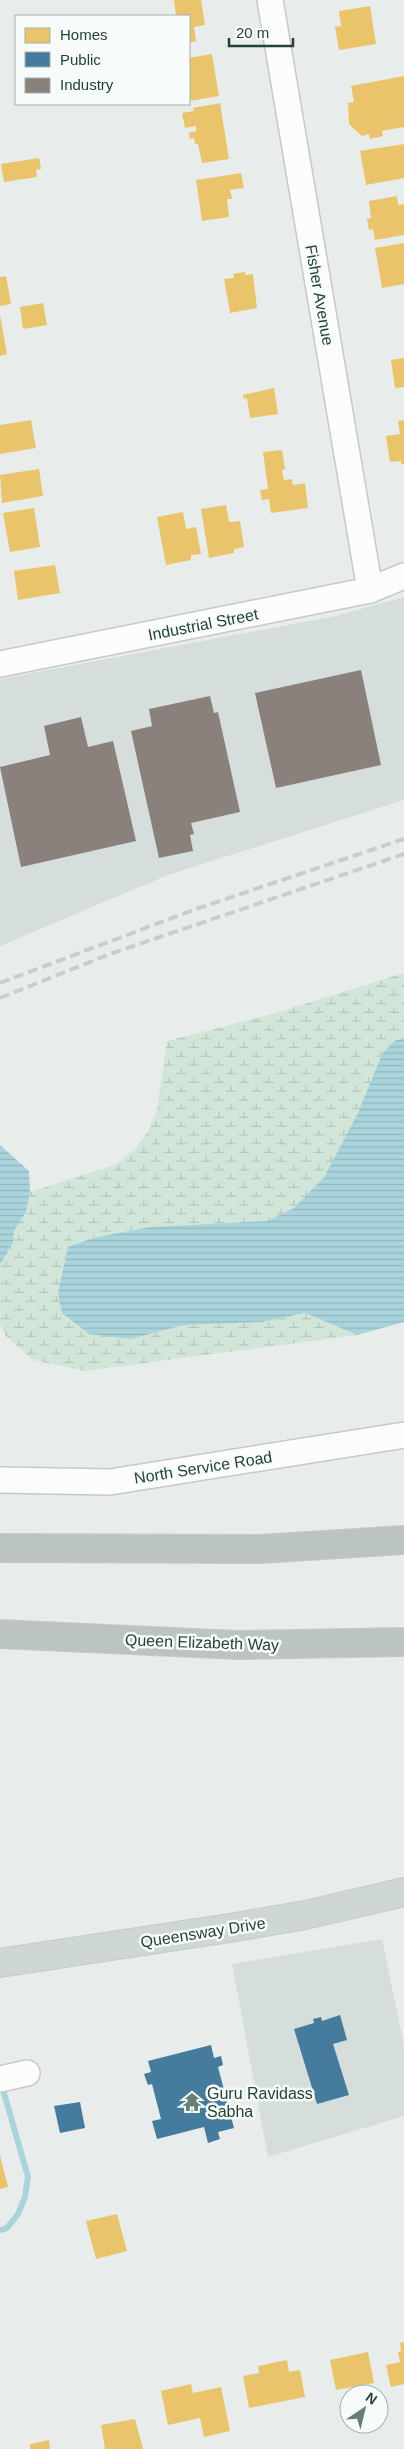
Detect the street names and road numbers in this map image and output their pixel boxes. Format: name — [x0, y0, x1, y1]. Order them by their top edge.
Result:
street label: Fisher Avenue — [302, 243, 337, 347]
street label: Industrial Street — [146, 605, 260, 644]
street label: North Service Road — [133, 1448, 273, 1487]
street label: Queen Elizabeth Way — [125, 1631, 279, 1654]
street label: Queensway Drive — [139, 1914, 267, 1951]

